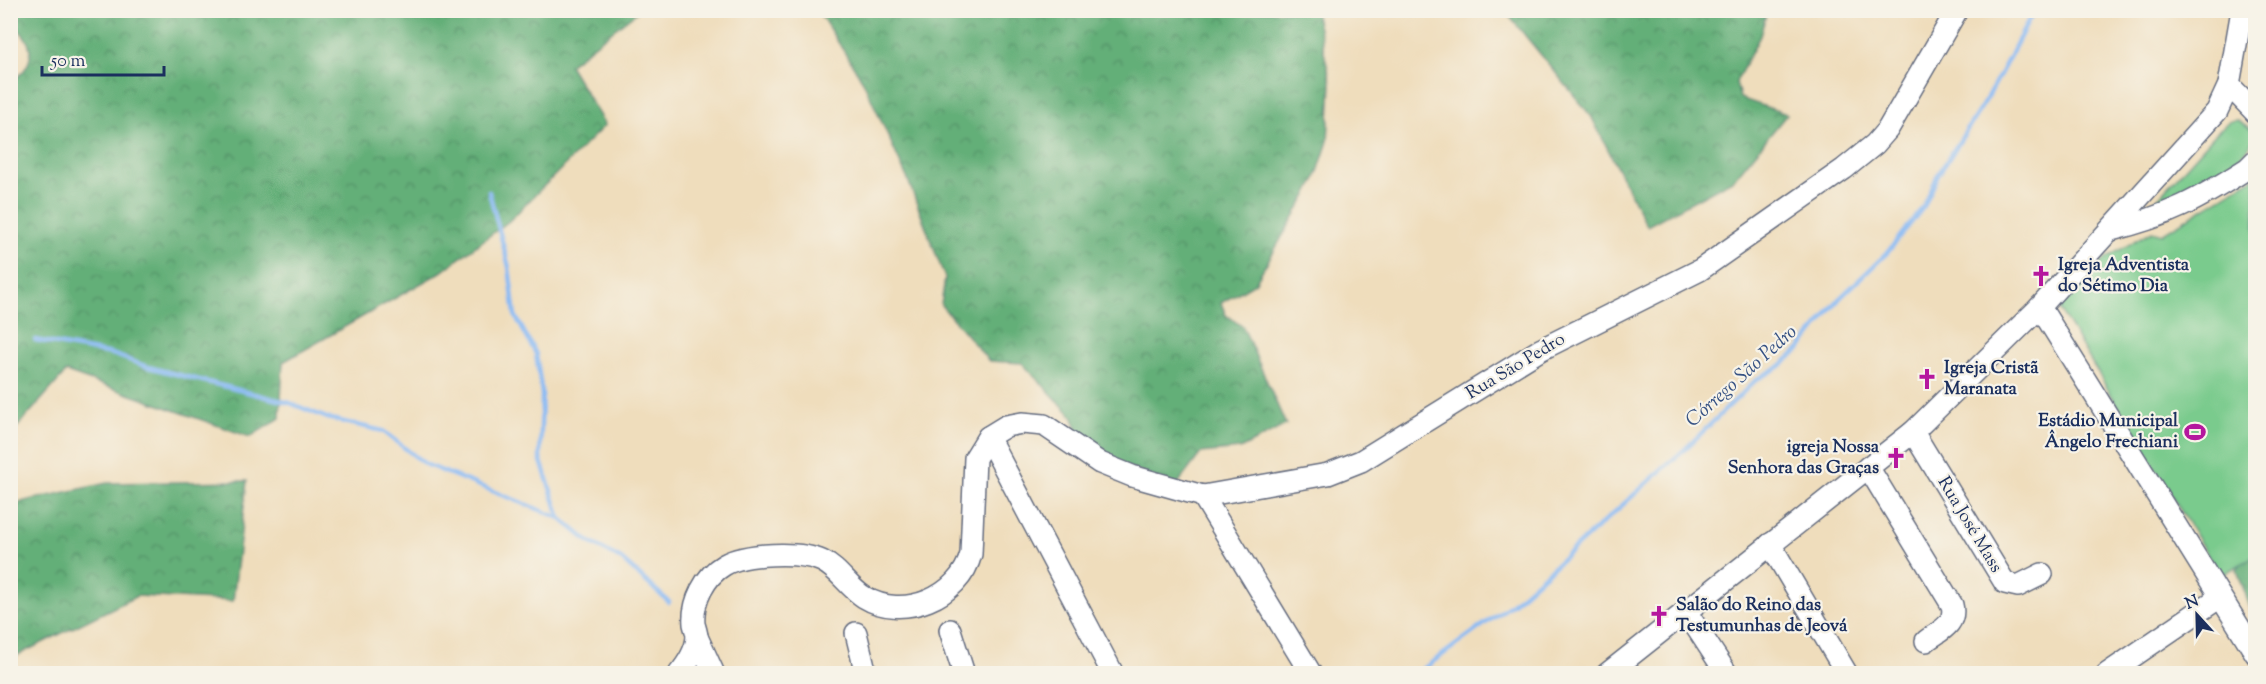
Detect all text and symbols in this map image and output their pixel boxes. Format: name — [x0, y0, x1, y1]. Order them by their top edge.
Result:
scale bar — [42, 39, 164, 77]
text: 50 m — [50, 49, 86, 75]
place label: Igreja Adventista do Sétimo Dia — [2058, 253, 2190, 300]
church icon: Igreja Adventista do Sétimo Dia — [2029, 264, 2053, 288]
water label: Córrego São Pedro — [1680, 319, 1804, 435]
street label: Rua São Pedro — [1461, 327, 1571, 407]
place label: Igreja Cristã Maranata — [1944, 356, 2039, 403]
church icon: Igreja Cristã Maranata — [1915, 367, 1939, 391]
place label: Estádio Municipal Ângelo Frechiani — [2038, 409, 2179, 456]
sports icon: Estádio Municipal Ângelo Frechiani — [2183, 420, 2207, 444]
place label: igreja Nossa Senhora das Graças — [1728, 435, 1880, 482]
church icon: igreja Nossa Senhora das Graças — [1884, 446, 1908, 470]
street label: Rua José Mass — [1930, 472, 2008, 578]
north arrow — [2167, 585, 2227, 645]
text: N — [2182, 590, 2203, 616]
place label: Salão do Reino das Testumunhas de Jeová — [1676, 593, 1848, 640]
church icon: Salão do Reino das Testumunhas de Jeová — [1647, 604, 1671, 628]

